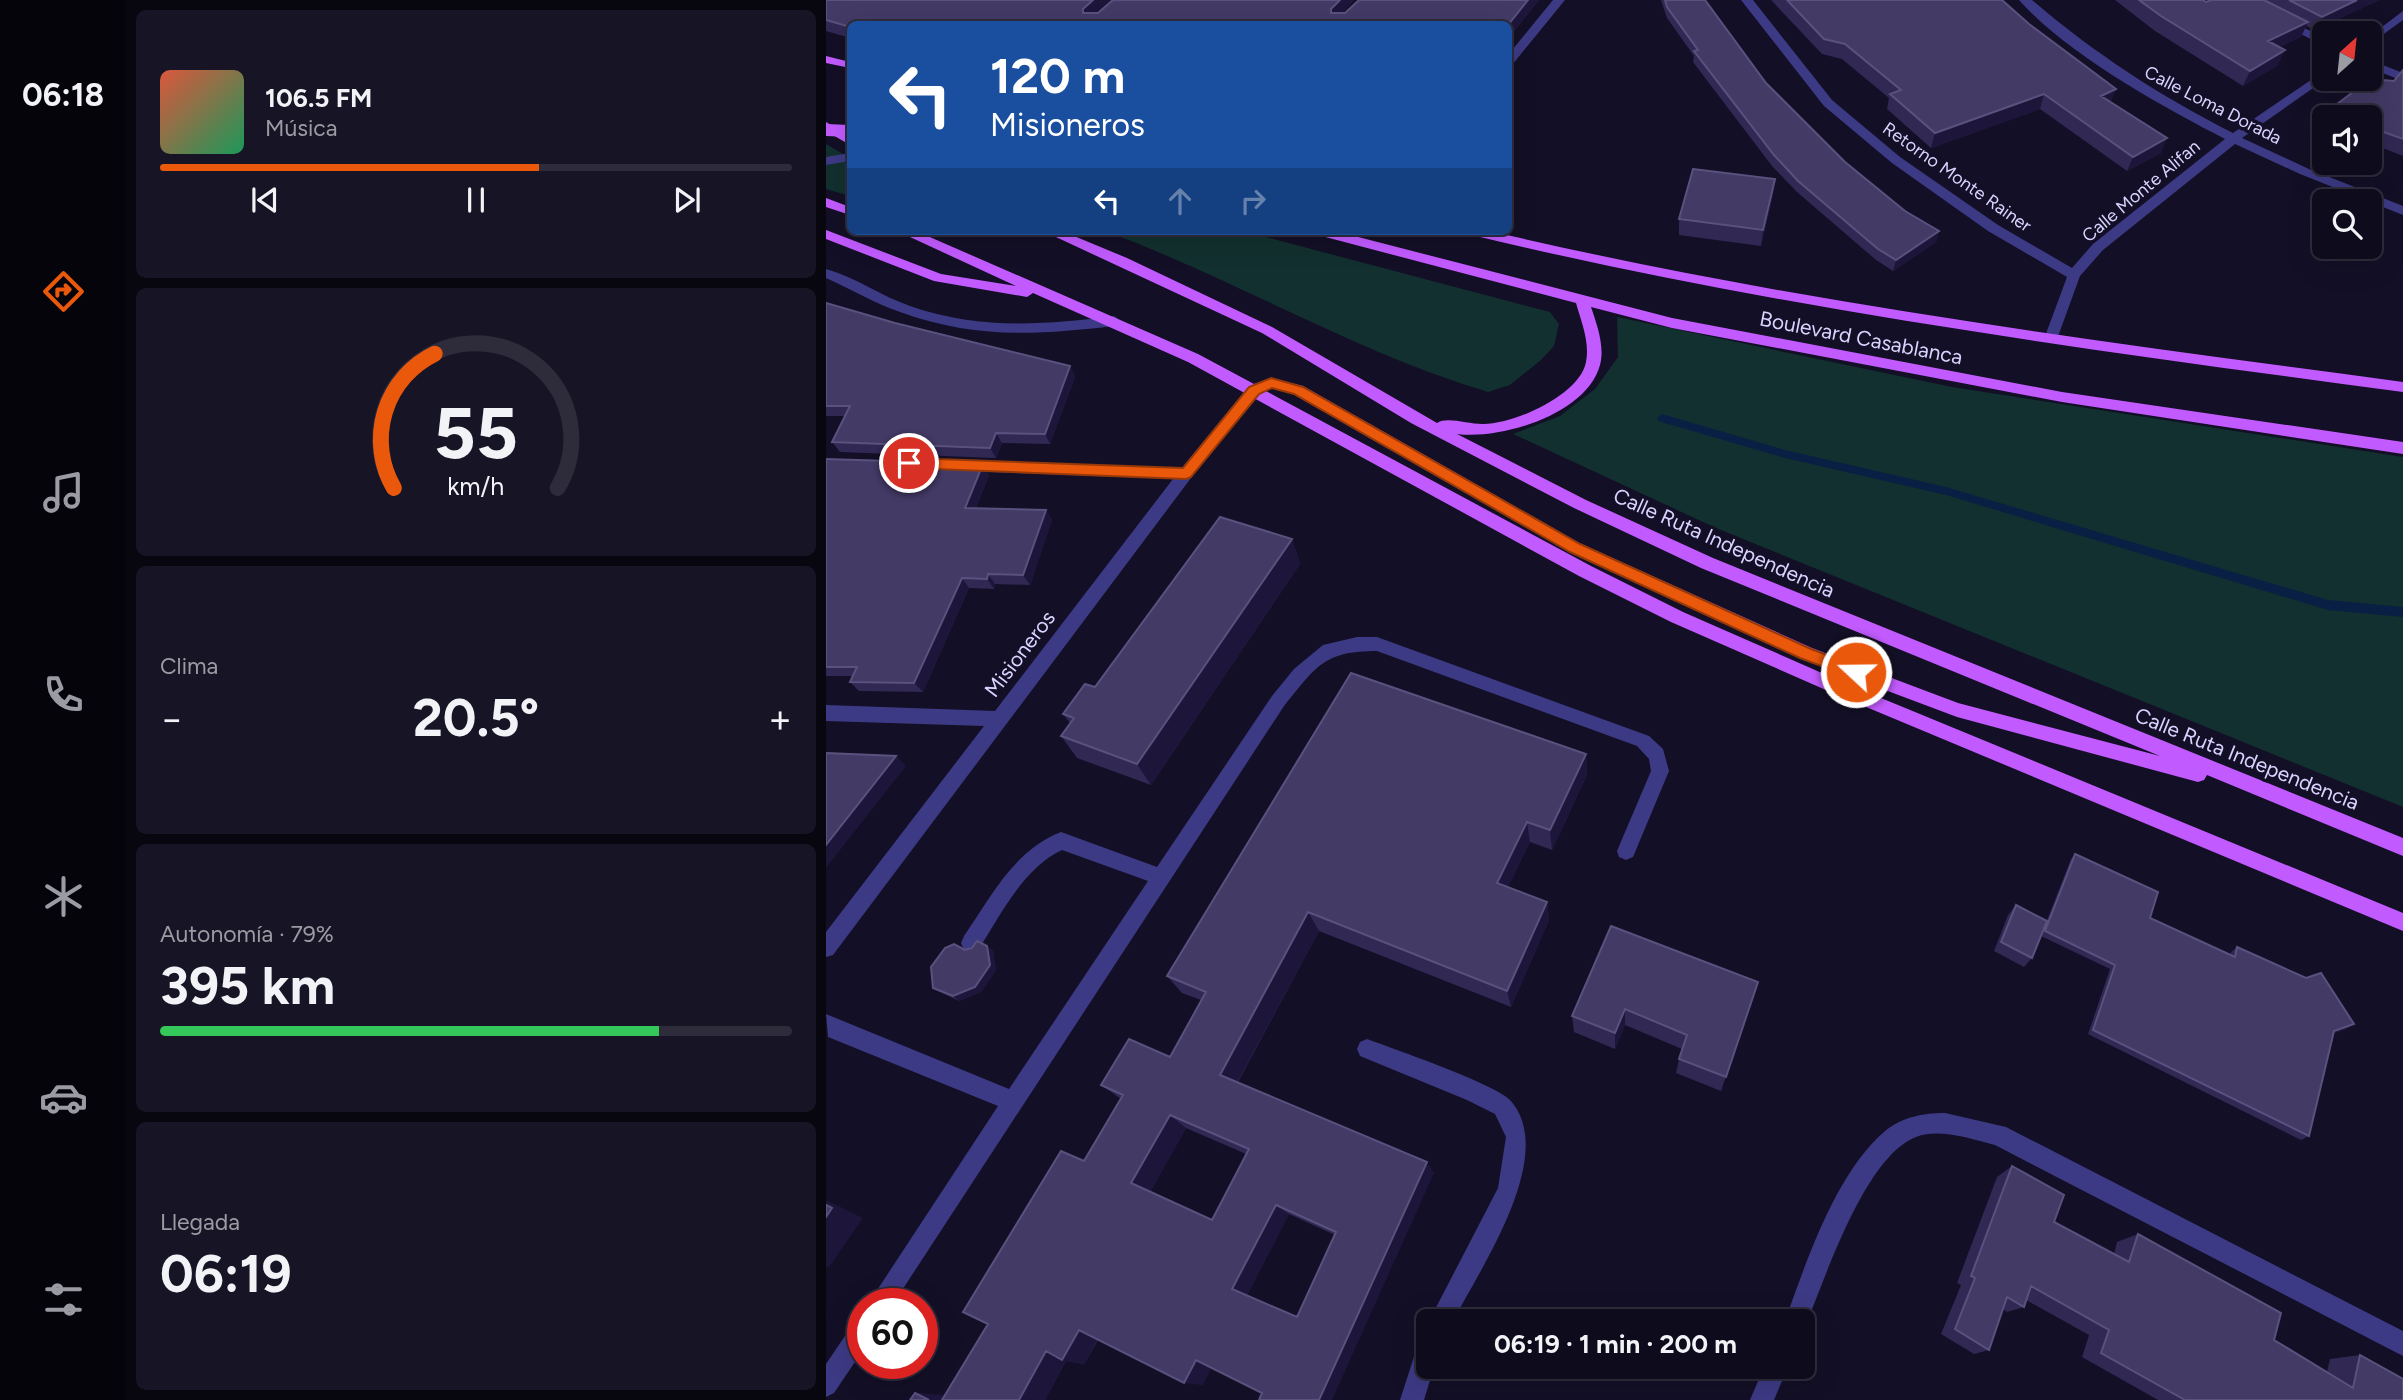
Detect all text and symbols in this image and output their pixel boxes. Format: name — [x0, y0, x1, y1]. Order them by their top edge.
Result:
north arrow — [2312, 21, 2382, 91]
map controls — [2312, 21, 2382, 259]
text: 120 m — [990, 46, 1125, 105]
icon: left — [875, 49, 966, 140]
street label: Calle Loma Dorada — [2141, 61, 2285, 149]
text: 06:18 — [22, 76, 104, 114]
text: 106.5 FM — [265, 82, 372, 114]
button: sound — [2312, 105, 2382, 175]
text: Misioneros — [990, 106, 1145, 144]
text: Música — [265, 114, 338, 142]
street label: Retorno Monte Rainer — [1878, 117, 2036, 237]
street label: Calle Monte Alifan — [2078, 135, 2204, 247]
icon: previous — [246, 181, 284, 219]
icon: pause — [457, 181, 495, 219]
icon: next — [668, 181, 706, 219]
icon: left — [1088, 182, 1126, 220]
icon: ahead — [1161, 182, 1199, 220]
icon: right — [1234, 182, 1272, 220]
button: search — [2312, 189, 2382, 259]
icon: directions — [39, 267, 88, 316]
street label: Boulevard Casablanca — [1757, 306, 1965, 369]
text: 55 — [434, 389, 518, 476]
pin — [879, 433, 939, 493]
icon: arrive — [890, 444, 928, 482]
icon: music — [39, 468, 88, 517]
text: km/h — [447, 471, 505, 501]
street label: Calle Ruta Independencia — [1610, 482, 1839, 603]
street label: Misioneros — [979, 606, 1060, 702]
position arrow — [1819, 635, 1893, 709]
text: Clima — [160, 652, 218, 680]
icon: phone — [39, 670, 88, 719]
text: 20.5° — [413, 687, 539, 749]
text: − — [160, 696, 184, 742]
text: + — [768, 696, 792, 742]
street label: Calle Ruta Independencia — [2131, 702, 2363, 815]
icon: climate — [39, 872, 88, 921]
text: Autonomía · 79% — [160, 920, 334, 948]
text: 395 km — [160, 955, 335, 1017]
icon: car — [39, 1073, 88, 1122]
text: Llegada — [160, 1208, 240, 1236]
text: 06:19 — [160, 1243, 292, 1305]
icon: filters — [39, 1275, 88, 1324]
speed limit sign: 60 — [847, 1288, 938, 1379]
text: 06:19 · 1 min · 200 m — [1494, 1328, 1737, 1360]

